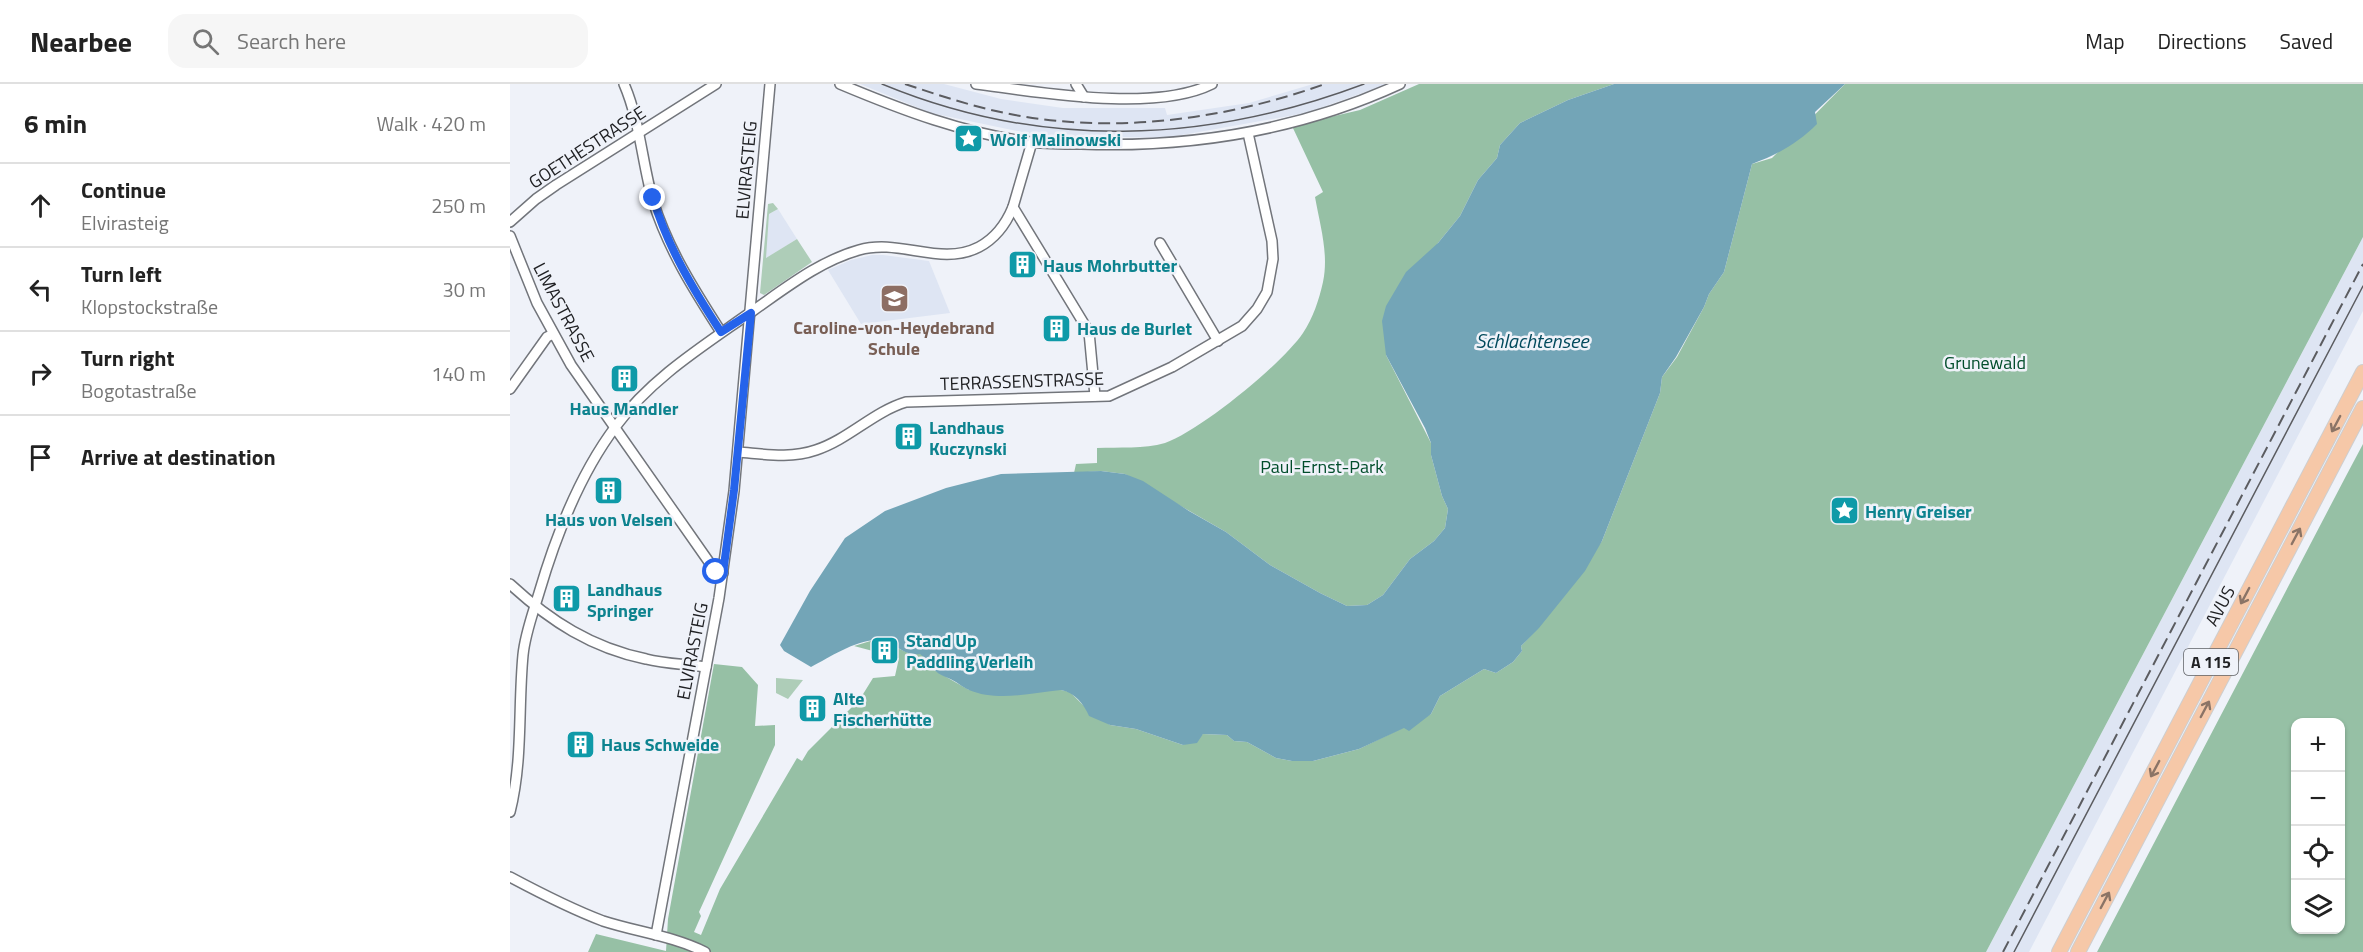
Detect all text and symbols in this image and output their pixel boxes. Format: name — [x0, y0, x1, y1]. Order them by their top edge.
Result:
search box — [168, 14, 588, 68]
text: Nearbee — [30, 20, 132, 63]
text: Search here — [237, 24, 346, 58]
icon: search — [189, 25, 222, 58]
text: Map — [2085, 25, 2125, 57]
text: Directions — [2158, 25, 2247, 57]
text: Saved — [2280, 25, 2333, 57]
street label: GOETHESTRASSE — [523, 99, 651, 195]
text: 6 min — [24, 104, 87, 143]
text: Walk · 420 m — [377, 108, 486, 139]
street label: ELVIRASTEIG — [728, 120, 764, 220]
place icon: Wolf Malinowski — [953, 123, 985, 155]
place label: Wolf Malinowski — [990, 126, 1121, 153]
text: Continue — [81, 173, 166, 207]
route end — [639, 184, 665, 210]
icon: ahead — [24, 189, 57, 222]
text: 250 m — [431, 190, 486, 221]
text: Elvirasteig — [81, 207, 169, 238]
building icon: Haus Mohrbutter — [1006, 249, 1038, 281]
place label: Haus Mohrbutter — [1043, 252, 1177, 279]
text: Turn left — [81, 257, 162, 291]
street label: LIMASTRASSE — [526, 258, 602, 367]
icon: left — [24, 273, 57, 306]
text: 30 m — [442, 274, 486, 305]
school or university icon: Caroline-von-Heydebrand Schule — [878, 282, 910, 314]
text: Klopstockstraße — [81, 291, 218, 322]
building icon: Haus de Burlet — [1040, 312, 1072, 344]
place label: Caroline-von-Heydebrand Schule — [793, 314, 995, 362]
place label: Haus de Burlet — [1077, 315, 1192, 342]
water label: Schlachtensee — [1476, 325, 1590, 356]
text: Turn right — [81, 341, 175, 375]
park label: Grunewald — [1944, 349, 2026, 376]
icon: right — [24, 357, 57, 390]
text: 140 m — [431, 358, 486, 389]
building icon: Haus Mandler — [608, 363, 640, 395]
street label: TERRASSENSTRASSE — [940, 365, 1104, 397]
text: Bogotastraße — [81, 375, 197, 406]
place label: Haus Mandler — [569, 395, 679, 422]
place label: Landhaus Kuczynski — [929, 414, 1007, 462]
one-way arrow — [2330, 414, 2341, 432]
building icon: Landhaus Kuczynski — [892, 421, 924, 453]
text: Arrive at destination — [81, 440, 276, 474]
icon: arrive — [24, 441, 57, 474]
park label: Paul-Ernst-Park — [1260, 453, 1384, 480]
building icon: Haus von Velsen — [593, 474, 625, 506]
place icon: Henry Greiser — [1828, 495, 1860, 527]
place label: Henry Greiser — [1865, 498, 1972, 525]
place label: Haus von Velsen — [545, 506, 673, 533]
one-way arrow — [2291, 528, 2302, 546]
route start — [702, 558, 728, 584]
place label: Landhaus Springer — [587, 576, 662, 624]
street label: AVUS — [2198, 581, 2242, 631]
building icon: Landhaus Springer — [550, 583, 582, 615]
one-way arrow — [2239, 587, 2250, 605]
street label: ELVIRASTEIG — [669, 600, 715, 702]
place label: Stand Up Paddling Verleih — [906, 627, 1033, 675]
building icon: Stand Up Paddling Verleih — [869, 634, 901, 666]
road number: A 115 — [2184, 649, 2238, 675]
place label: Alte Fischerhütte — [833, 685, 932, 733]
building icon: Alte Fischerhütte — [796, 692, 828, 724]
one-way arrow — [2200, 700, 2212, 718]
map controls — [2291, 718, 2345, 934]
button: + — [2291, 718, 2345, 772]
building icon: Haus Schweide — [564, 728, 596, 760]
place label: Haus Schweide — [601, 731, 719, 758]
one-way arrow — [2149, 760, 2161, 777]
button: − — [2291, 772, 2345, 826]
button: locate — [2291, 826, 2345, 880]
button: layers — [2291, 880, 2345, 934]
one-way arrow — [2100, 892, 2111, 910]

